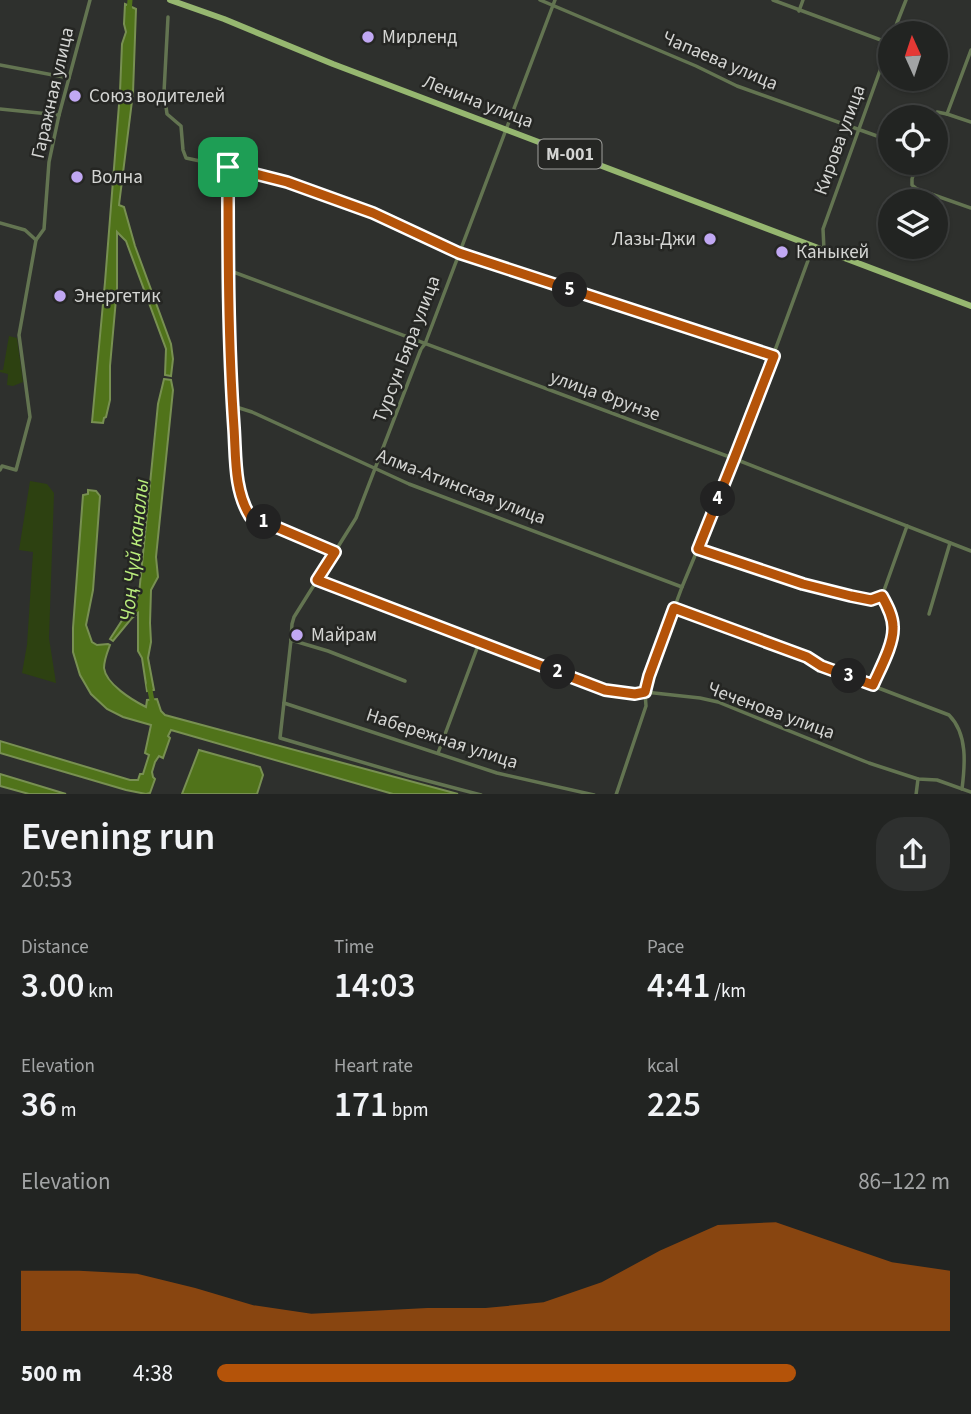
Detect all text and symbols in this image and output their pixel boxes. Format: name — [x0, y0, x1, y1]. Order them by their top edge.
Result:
north arrow — [878, 21, 948, 91]
map controls — [878, 21, 948, 259]
place label: Мирленд — [382, 24, 457, 51]
street label: Чапаева улица — [658, 24, 782, 98]
street label: Гаражная улица — [25, 25, 81, 161]
marker: Мирленд — [360, 29, 376, 45]
street label: Ленина улица — [419, 68, 537, 136]
street label: Кирова улица — [808, 81, 872, 199]
place label: Союз водителей — [89, 83, 225, 110]
marker: Союз водителей — [67, 88, 83, 104]
button: locate — [878, 105, 948, 175]
pin — [198, 137, 258, 197]
road number: М-001 — [538, 140, 602, 168]
icon: arrive — [209, 148, 247, 186]
place label: Волна — [91, 164, 143, 191]
marker: Волна — [69, 169, 85, 185]
button: layers — [878, 189, 948, 259]
place label: Лазы-Джи — [612, 226, 696, 253]
marker: Лазы-Джи — [702, 231, 718, 247]
place label: Каныкей — [796, 239, 869, 266]
marker: Каныкей — [774, 244, 790, 260]
street label: Турсун Бяра улица — [367, 272, 447, 426]
pin: 5 — [552, 272, 588, 308]
text: 5 — [564, 276, 575, 303]
place label: Энергетик — [74, 283, 161, 310]
marker: Энергетик — [52, 288, 68, 304]
street label: улица Фрунзе — [546, 364, 664, 428]
street label: Алма-Атинская улица — [372, 442, 550, 532]
water label: Чоң Чүй каналы — [112, 477, 156, 623]
pin: 4 — [700, 482, 736, 516]
text: 4 — [712, 485, 723, 512]
pin: 1 — [246, 504, 282, 540]
text: 1 — [258, 508, 269, 535]
place label: Майрам — [311, 622, 377, 649]
marker: Майрам — [289, 627, 305, 643]
pin: 2 — [540, 654, 576, 690]
text: 2 — [552, 658, 563, 685]
pin: 3 — [832, 658, 866, 694]
text: 3 — [843, 662, 854, 689]
street label: Чеченова улица — [704, 675, 838, 747]
street label: Набережная улица — [363, 702, 521, 776]
text: Evening run — [21, 810, 215, 864]
button: share — [876, 817, 950, 891]
text: 20:53 — [21, 863, 72, 896]
text: Distance — [21, 934, 89, 961]
text: Time — [334, 934, 374, 961]
text: Pace — [647, 934, 684, 961]
text: 3.00 — [21, 961, 85, 1011]
text: 14:03 — [334, 961, 415, 1011]
text: 4:41 — [647, 961, 711, 1011]
text: km — [85, 978, 113, 1005]
text: /km — [711, 978, 746, 1005]
text: Elevation — [21, 1053, 95, 1080]
text: Heart rate — [334, 1053, 413, 1080]
text: kcal — [647, 1053, 679, 1080]
text: 36 — [21, 1080, 57, 1130]
text: 171 — [334, 1080, 388, 1130]
text: 225 — [647, 1080, 701, 1130]
text: m — [57, 1097, 76, 1124]
text: bpm — [388, 1097, 428, 1124]
text: Elevation — [21, 1165, 111, 1198]
text: 86–122 m — [858, 1165, 950, 1198]
text: 500 m — [21, 1357, 82, 1390]
text: 4:38 — [133, 1357, 173, 1390]

